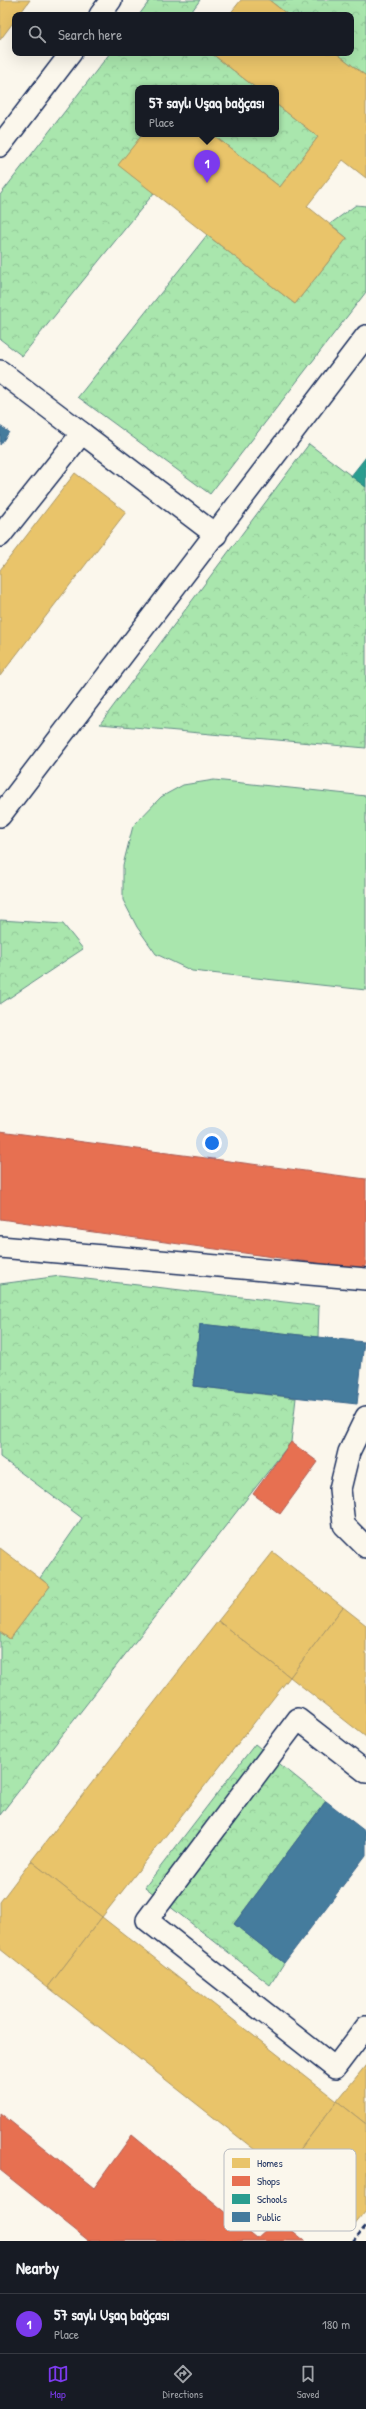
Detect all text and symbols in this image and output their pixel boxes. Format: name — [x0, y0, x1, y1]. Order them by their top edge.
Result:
search box — [12, 12, 354, 56]
icon: search — [26, 23, 48, 45]
text: Search here — [58, 24, 122, 45]
popup — [135, 85, 279, 137]
text: 57 saylı Uşaq bağçası — [149, 92, 265, 113]
text: Place — [149, 113, 174, 131]
pin: 1 — [194, 150, 220, 183]
your location — [202, 1133, 222, 1153]
legend — [224, 2149, 356, 2231]
text: Homes — [257, 2156, 283, 2170]
text: Shops — [257, 2174, 280, 2188]
text: Schools — [257, 2192, 287, 2206]
text: Public — [257, 2210, 282, 2224]
text: Nearby — [16, 2256, 59, 2279]
text: 57 saylı Uşaq bağçası — [54, 2304, 170, 2325]
text: 1 — [27, 2315, 31, 2333]
text: 180 m — [322, 2315, 350, 2333]
text: Place — [54, 2325, 79, 2343]
tab: Map — [47, 2363, 69, 2401]
tab: Directions — [163, 2363, 203, 2401]
tab: Saved — [297, 2363, 319, 2401]

